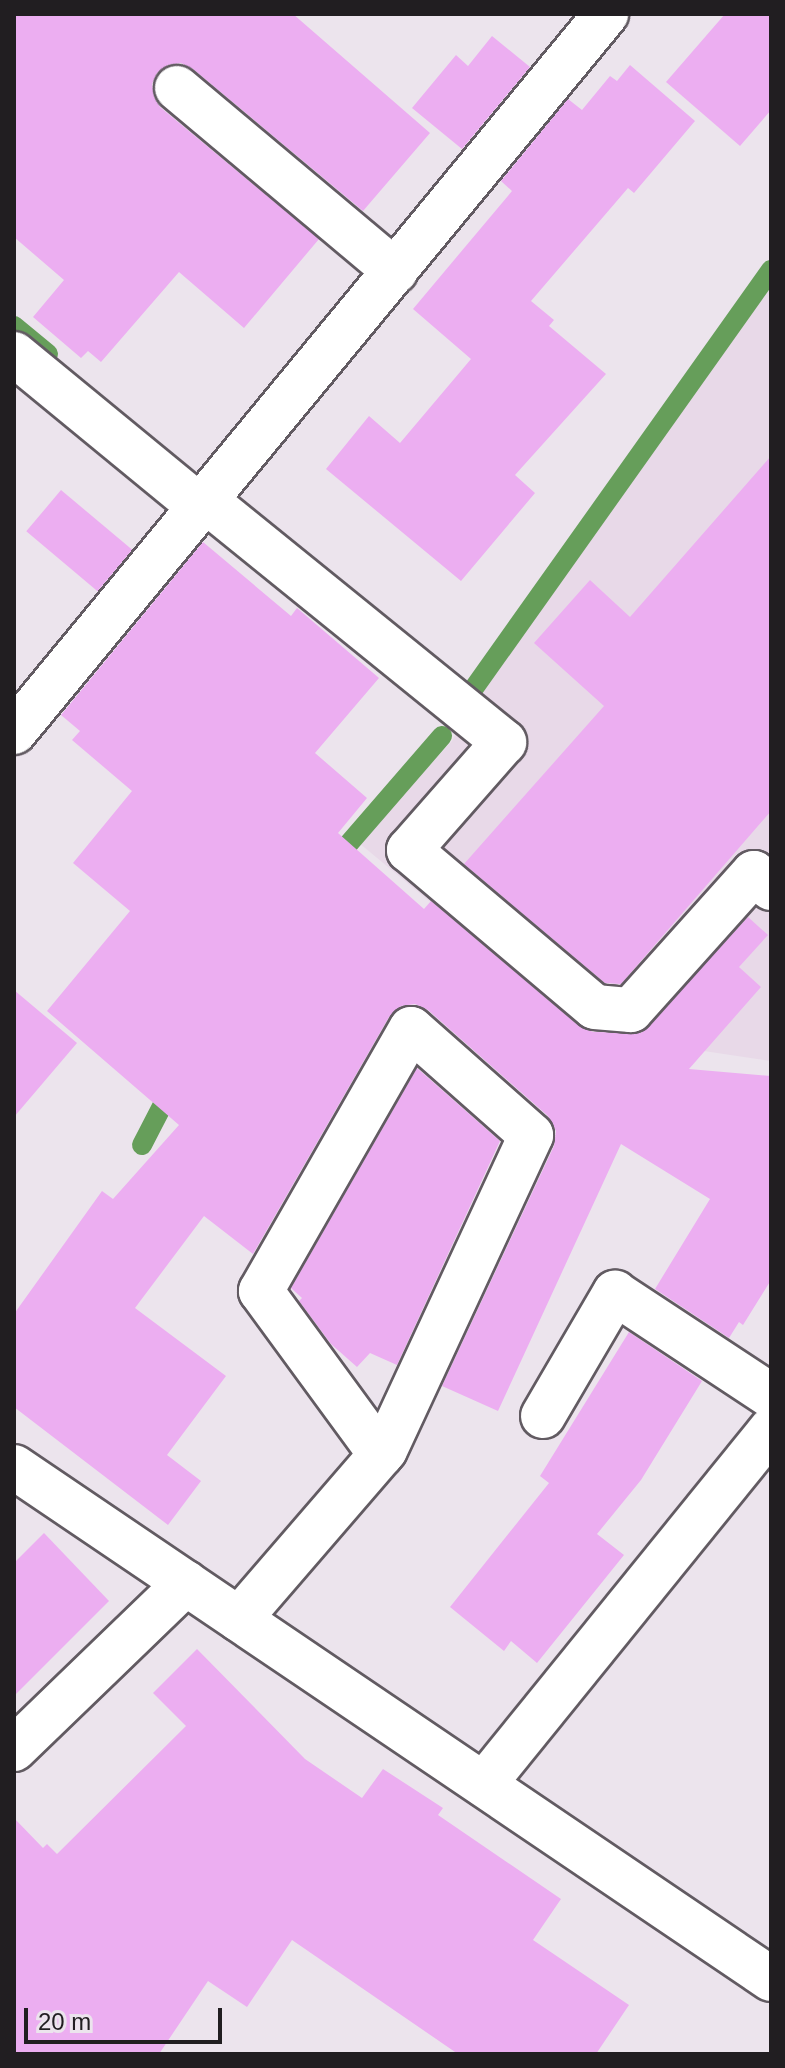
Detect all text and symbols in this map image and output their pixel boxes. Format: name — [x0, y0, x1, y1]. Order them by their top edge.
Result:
scale bar — [28, 1992, 226, 2042]
text: 20 m — [38, 2008, 91, 2035]

